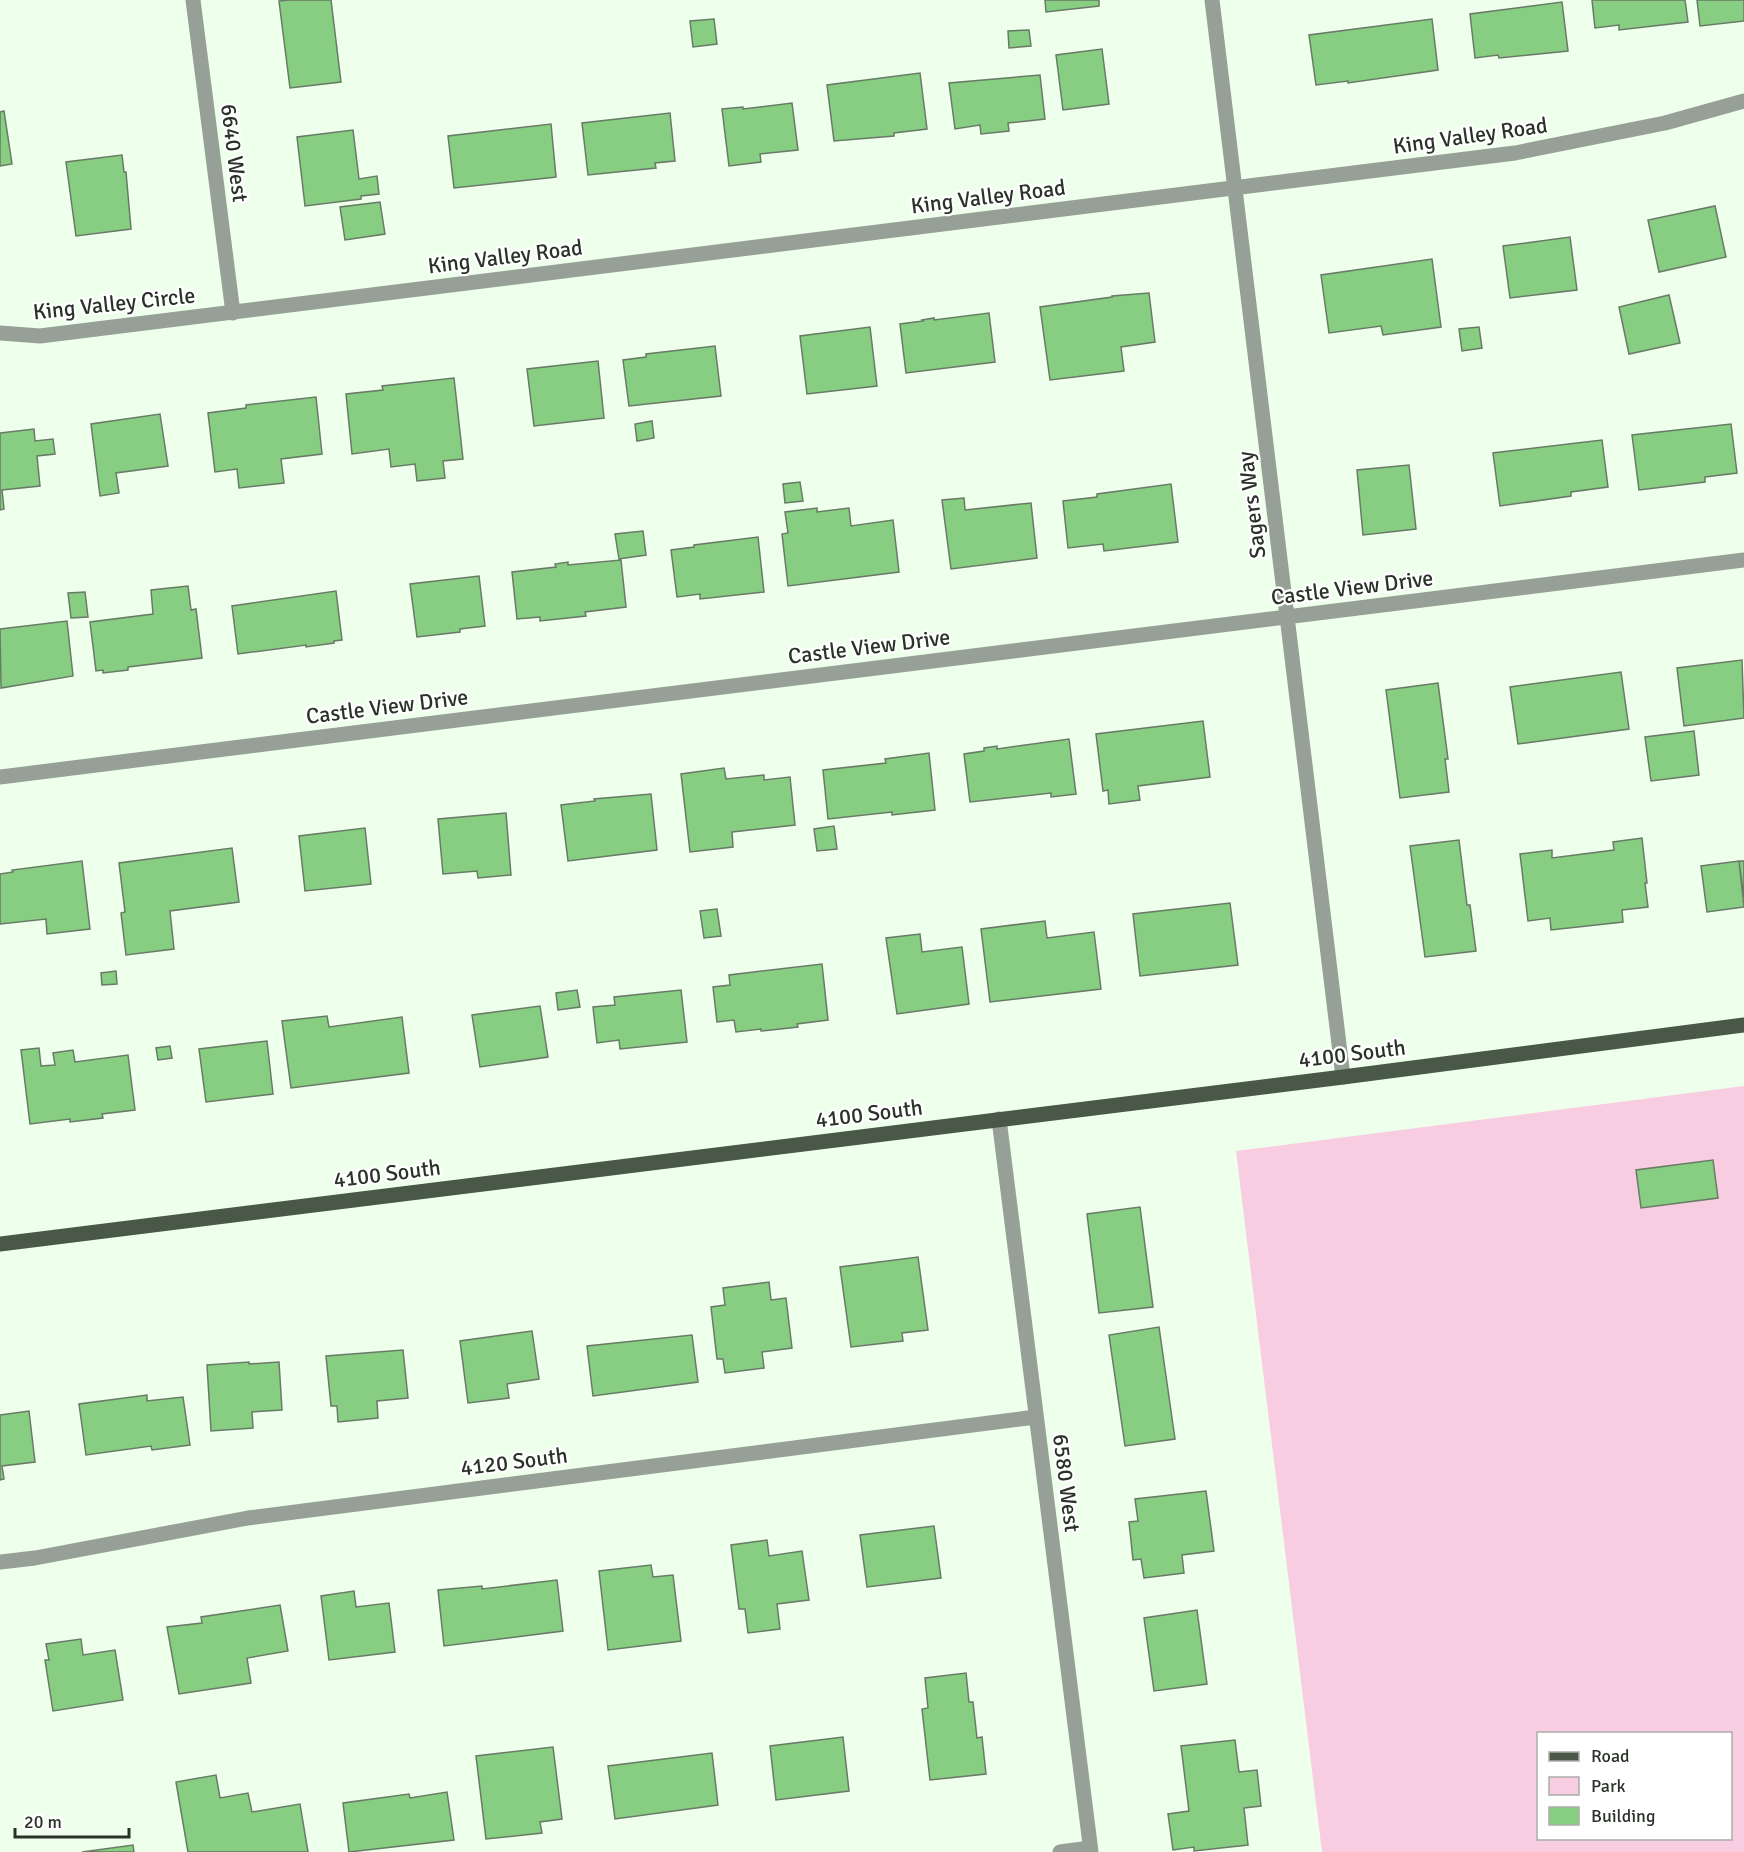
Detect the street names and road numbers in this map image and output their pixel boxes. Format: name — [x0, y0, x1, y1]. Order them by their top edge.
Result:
street label: 6640 West — [215, 103, 254, 204]
street label: King Valley Road — [1391, 111, 1549, 160]
street label: King Valley Road — [909, 174, 1067, 219]
street label: King Valley Road — [426, 234, 584, 279]
street label: King Valley Circle — [31, 282, 197, 325]
street label: Sagers Way — [1231, 449, 1271, 560]
street label: Castle View Drive — [1270, 564, 1435, 611]
street label: Castle View Drive — [787, 623, 952, 670]
street label: Castle View Drive — [305, 683, 470, 730]
street label: 4100 South — [1297, 1034, 1407, 1073]
street label: 4100 South — [814, 1094, 924, 1133]
street label: 4100 South — [332, 1154, 442, 1193]
street label: 6580 West — [1047, 1433, 1086, 1534]
street label: 4120 South — [459, 1442, 569, 1481]

